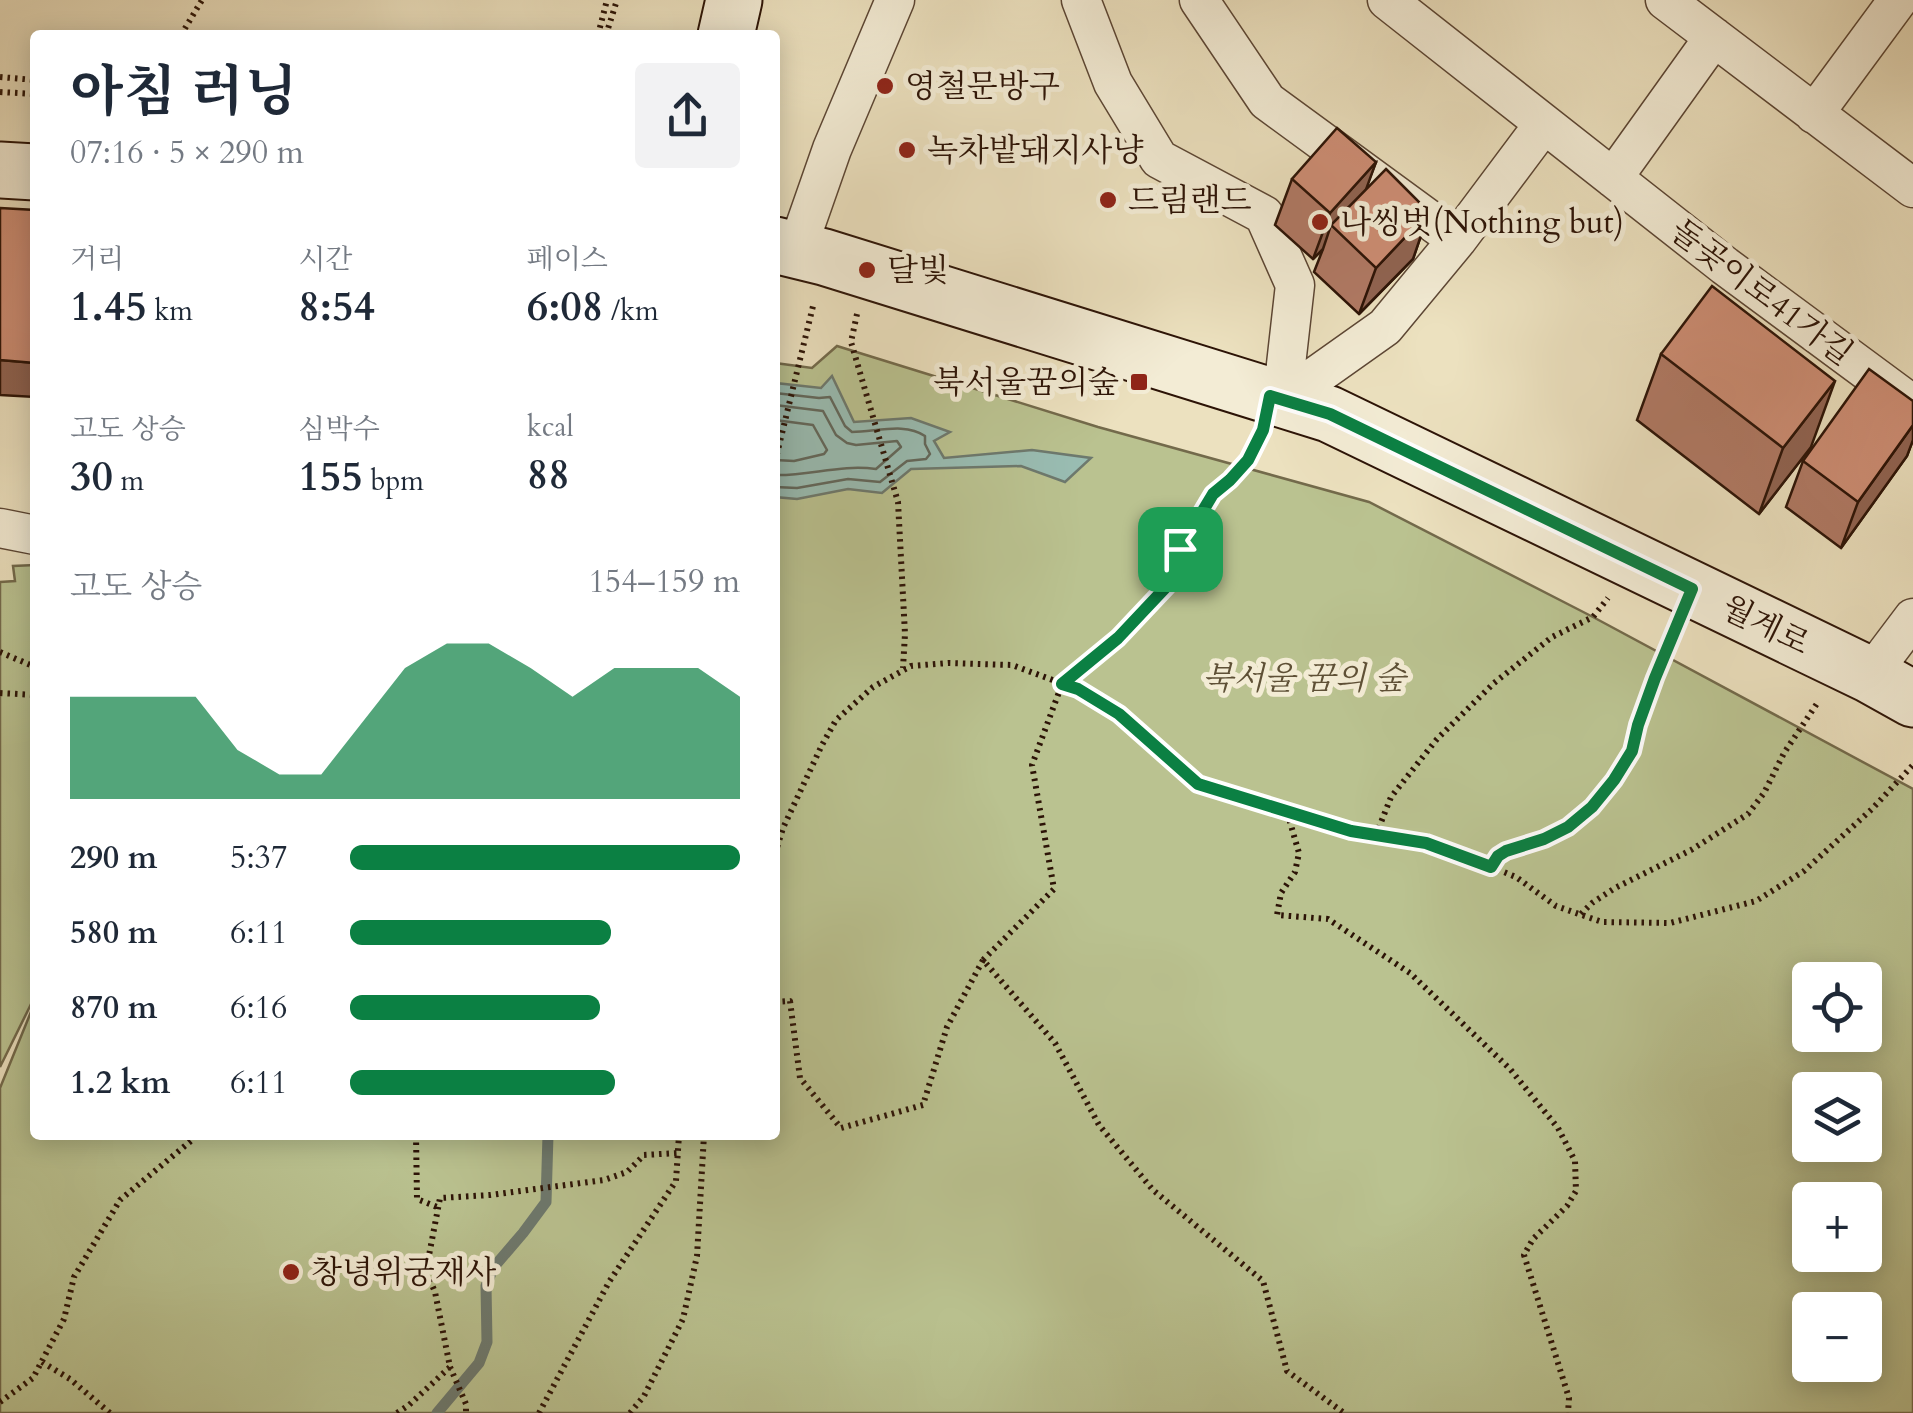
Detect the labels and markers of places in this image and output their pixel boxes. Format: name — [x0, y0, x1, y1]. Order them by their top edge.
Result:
place label: 영철문방구 — [905, 65, 1060, 109]
marker: 영철문방구 — [874, 75, 896, 97]
place label: 녹차밭돼지사냥 — [927, 129, 1143, 173]
marker: 녹차밭돼지사냥 — [896, 139, 918, 161]
place label: 드림랜드 — [1128, 179, 1252, 223]
marker: 드림랜드 — [1097, 189, 1119, 211]
place label: 나씽벗(Nothing but) — [1340, 201, 1624, 245]
marker: 나씽벗(Nothing but) — [1309, 211, 1331, 233]
place label: 달빛 — [887, 249, 949, 293]
marker: 달빛 — [856, 259, 878, 281]
place label: 북서울꿈의숲 — [934, 361, 1119, 405]
marker: 북서울꿈의숲 — [1128, 371, 1150, 393]
pin — [1138, 507, 1223, 592]
place label: 창녕위궁재사 — [311, 1251, 497, 1295]
marker: 창녕위궁재사 — [280, 1261, 302, 1283]

